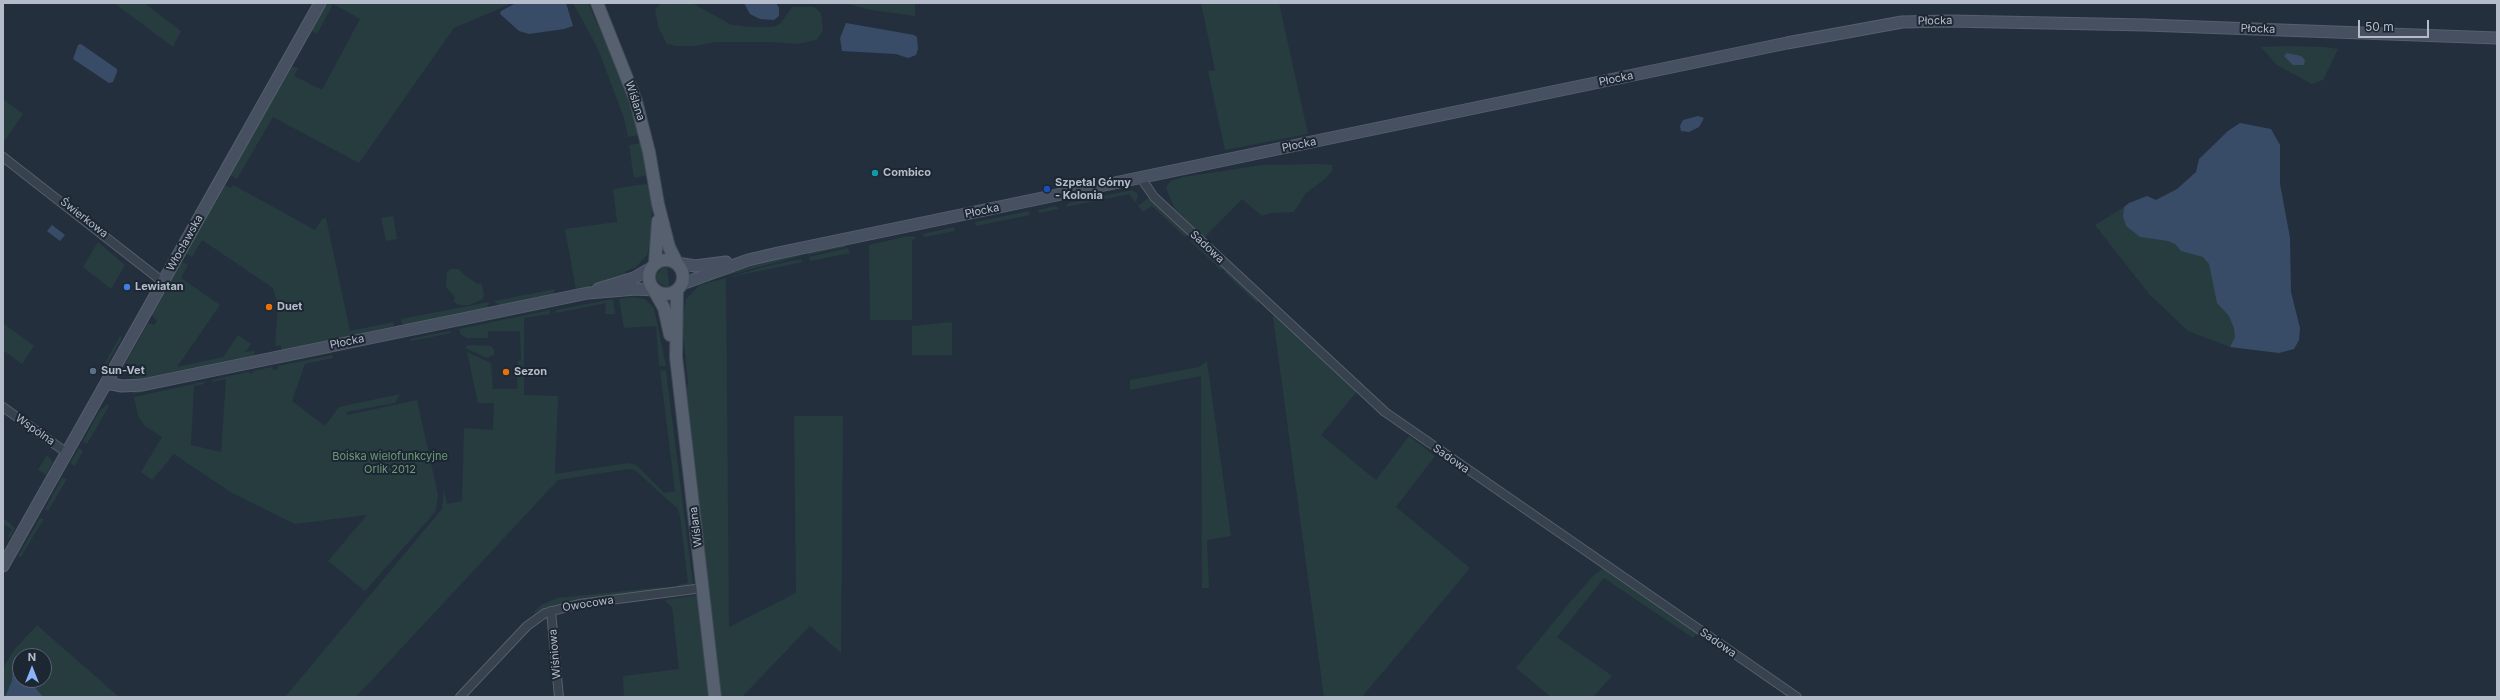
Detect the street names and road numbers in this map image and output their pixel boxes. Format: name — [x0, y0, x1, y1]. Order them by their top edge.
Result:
street label: Płocka — [1917, 14, 1953, 28]
street label: Płocka — [2240, 22, 2276, 36]
street label: Płocka — [1598, 69, 1634, 89]
street label: Wiślana — [622, 80, 648, 122]
street label: Płocka — [1281, 135, 1317, 155]
street label: Świerkowa — [58, 195, 110, 241]
street label: Płocka — [964, 201, 1000, 221]
street label: Włocławska — [164, 213, 206, 273]
street label: Sadowa — [1187, 228, 1227, 266]
street label: Płocka — [329, 332, 365, 352]
street label: Wspólna — [13, 412, 57, 448]
street label: Sadowa — [1430, 442, 1472, 476]
street label: Wiślana — [687, 506, 705, 548]
street label: Owocowa — [561, 593, 615, 615]
street label: Sadowa — [1697, 626, 1739, 660]
street label: Wiśniowa — [546, 628, 564, 680]

